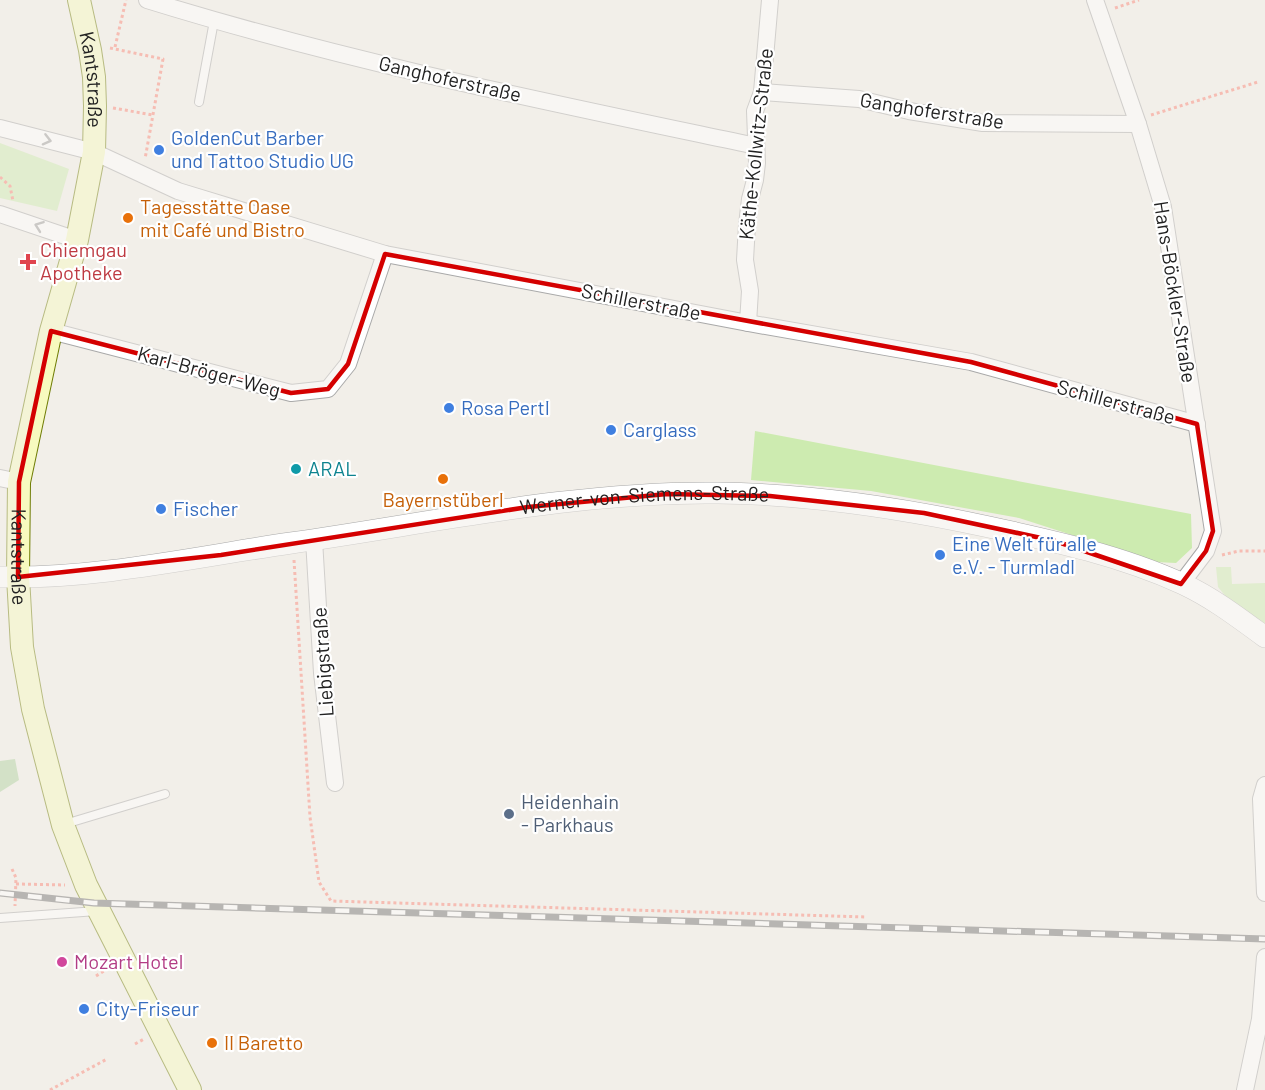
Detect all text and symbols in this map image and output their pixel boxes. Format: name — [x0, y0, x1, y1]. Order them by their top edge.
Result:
street label: Kantstraße — [75, 29, 108, 128]
street label: Käthe-Kollwitz-Straße — [733, 47, 777, 241]
street label: Ganghoferstraße — [377, 50, 524, 106]
street label: Ganghoferstraße — [858, 87, 1006, 133]
place label: GoldenCut Barber und Tattoo Studio UG — [171, 125, 354, 172]
one-way arrow — [41, 133, 52, 145]
marker: GoldenCut Barber und Tattoo Studio UG — [152, 143, 166, 157]
place label: Tagesstätte Oase mit Café und Bistro — [140, 194, 305, 241]
street label: Hans-Böckler-Straße — [1150, 199, 1202, 384]
marker: Tagesstätte Oase mit Café und Bistro — [121, 211, 135, 225]
one-way arrow — [34, 220, 45, 233]
place label: Chiemgau Apotheke — [40, 237, 127, 284]
marker: Chiemgau Apotheke — [21, 255, 35, 269]
street label: Schillerstraße — [579, 278, 703, 324]
street label: Karl-Bröger-Weg — [135, 340, 283, 402]
street label: Schillerstraße — [1055, 374, 1178, 428]
place label: Rosa Pertl — [461, 395, 550, 419]
marker: Rosa Pertl — [442, 401, 456, 415]
place label: Carglass — [623, 417, 697, 441]
marker: Carglass — [604, 423, 618, 437]
place label: ARAL — [308, 456, 357, 480]
marker: ARAL — [289, 462, 303, 476]
marker: Bayernstüberl — [436, 472, 450, 486]
street label: Werner-von-Siemens-Straße — [518, 480, 770, 518]
place label: Bayernstüberl — [382, 487, 504, 511]
place label: Fischer — [173, 496, 238, 520]
marker: Fischer — [154, 502, 168, 516]
street label: Kantstraße — [7, 508, 33, 606]
place label: Eine Welt für alle e.V. - Turmladl — [952, 531, 1097, 578]
marker: Eine Welt für alle e.V. - Turmladl — [933, 548, 947, 562]
street label: Liebigstraße — [306, 606, 338, 718]
place label: Heidenhain - Parkhaus — [521, 789, 619, 836]
marker: Heidenhain - Parkhaus — [502, 807, 516, 821]
place label: Mozart Hotel — [74, 949, 183, 973]
marker: Mozart Hotel — [55, 955, 69, 969]
place label: City-Friseur — [96, 996, 199, 1020]
marker: City-Friseur — [77, 1002, 91, 1016]
place label: Il Baretto — [224, 1030, 303, 1054]
marker: Il Baretto — [205, 1036, 219, 1050]

